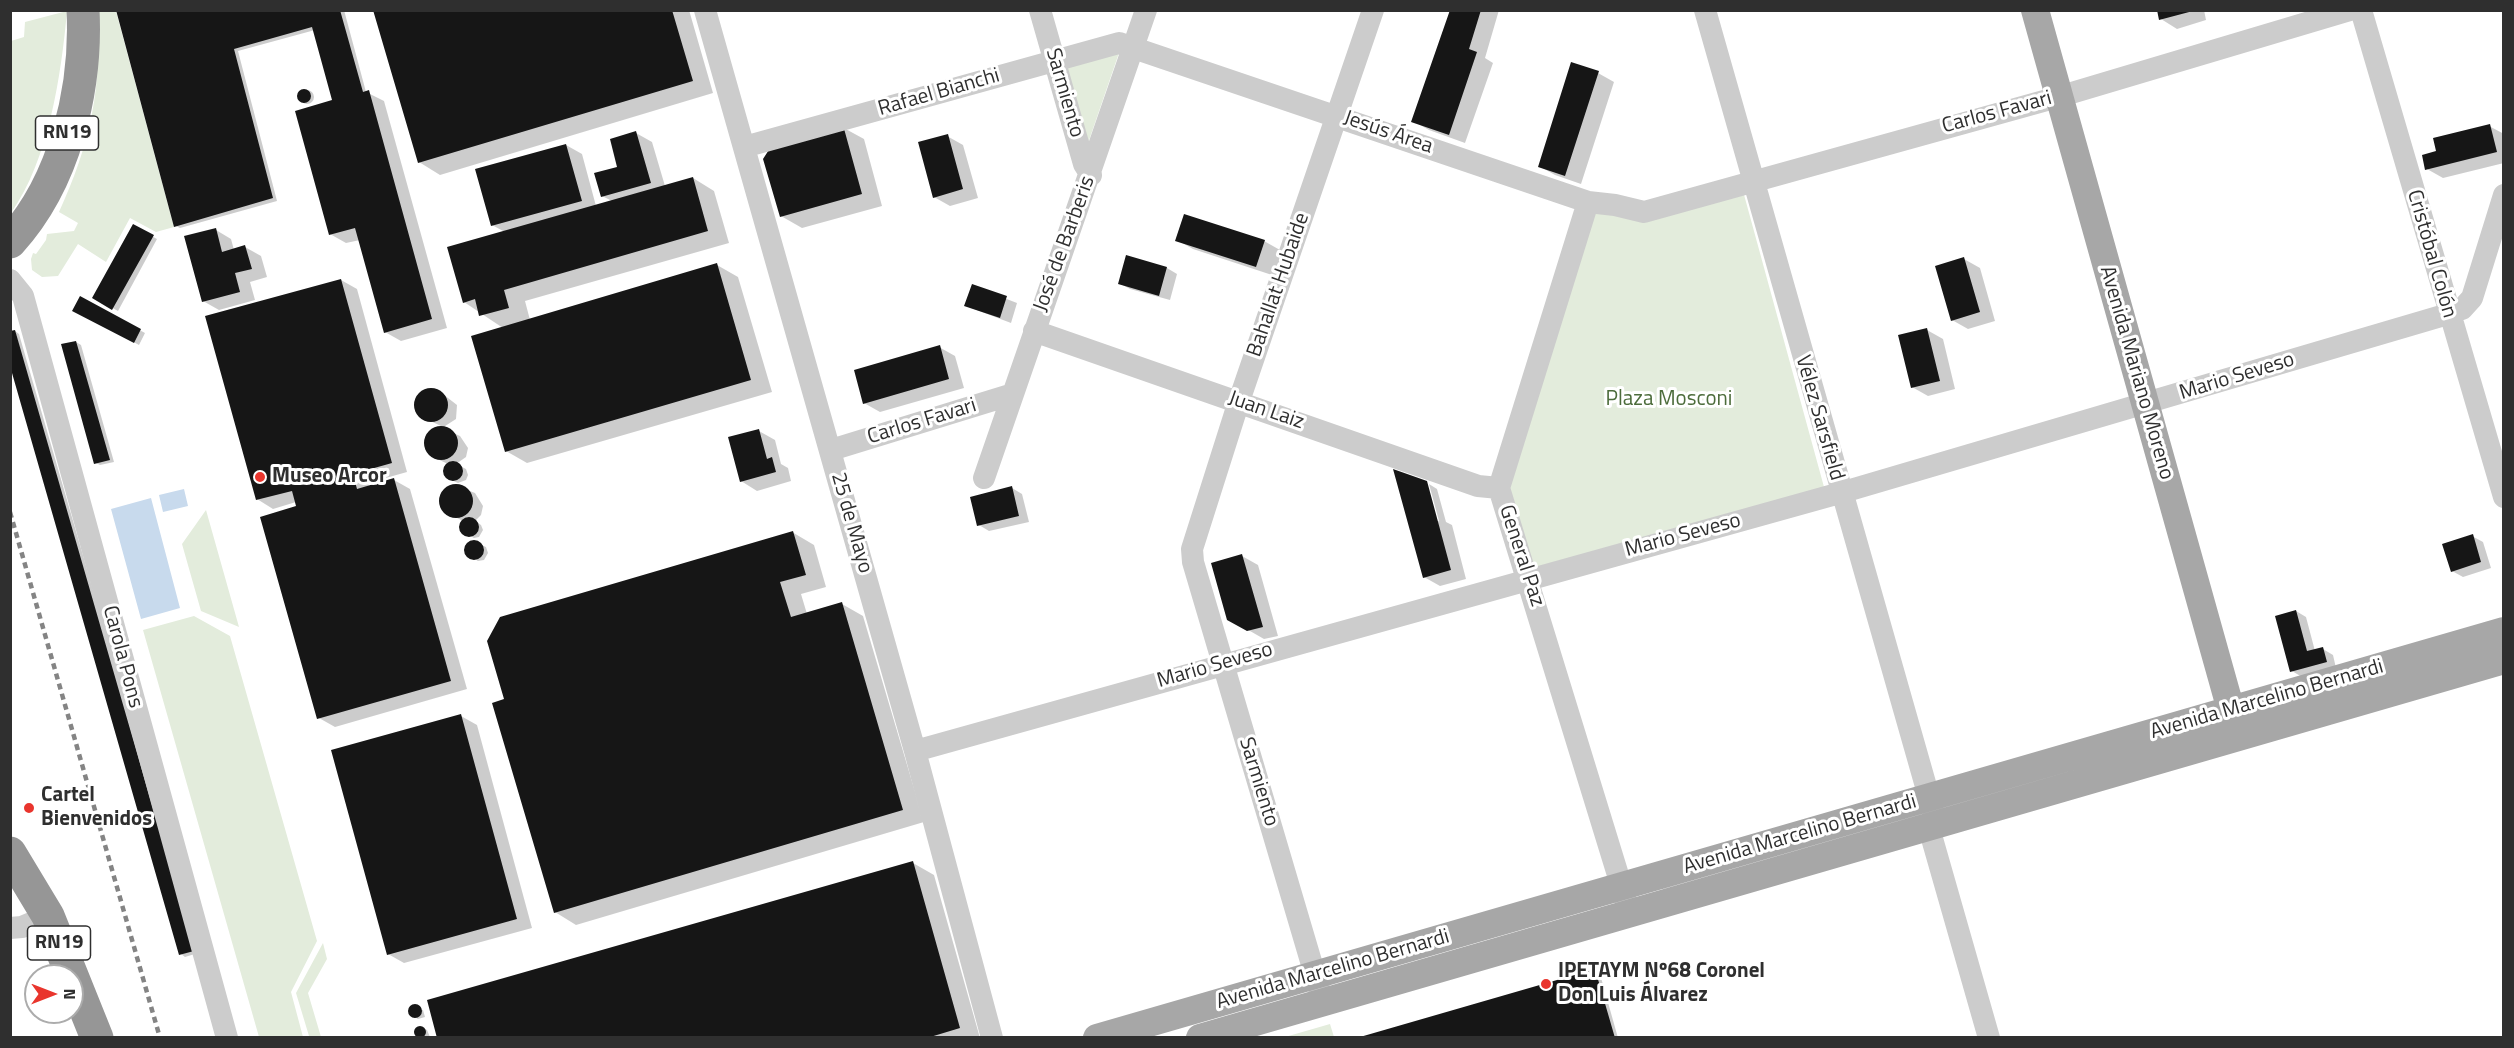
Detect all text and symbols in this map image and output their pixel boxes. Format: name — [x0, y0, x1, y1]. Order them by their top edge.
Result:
street label: Sarmiento — [1039, 46, 1089, 140]
street label: Rafael Bianchi — [875, 64, 1003, 122]
street label: Carlos Favari — [1939, 86, 2055, 140]
street label: Jesús Área — [1340, 106, 1436, 160]
road number: RN19 — [36, 116, 98, 150]
street label: José de Barberis — [1029, 173, 1101, 315]
street label: Cristóbal Colón — [2401, 187, 2461, 321]
street label: Bahallat Hubaide — [1243, 210, 1315, 360]
street label: Avenida Mariano Moreno — [2093, 263, 2179, 483]
street label: Mario Seveso — [2176, 348, 2298, 406]
street label: Vélez Sarsfield — [1789, 353, 1849, 483]
street label: Juan Laiz — [1225, 386, 1307, 436]
park label: Plaza Mosconi — [1606, 387, 1732, 413]
street label: Carlos Favari — [864, 393, 980, 451]
place label: Museo Arcor — [272, 464, 387, 490]
marker: Museo Arcor — [253, 470, 267, 484]
street label: 25 de Mayo — [825, 470, 877, 576]
street label: General Paz — [1493, 502, 1549, 610]
street label: Mario Seveso — [1622, 508, 1744, 564]
street label: Carola Pons — [96, 603, 148, 711]
street label: Mario Seveso — [1154, 637, 1276, 695]
street label: Avenida Marcelino Bernardi — [2148, 655, 2386, 745]
street label: Sarmiento — [1233, 735, 1283, 829]
place label: Cartel Bienvenidos — [41, 783, 152, 833]
street label: Avenida Marcelino Bernardi — [1681, 790, 1919, 880]
marker: Cartel Bienvenidos — [22, 801, 36, 815]
street label: Avenida Marcelino Bernardi — [1214, 925, 1452, 1015]
road number: RN19 — [28, 926, 90, 960]
place label: IPETAYM Nº68 Coronel Don Luis Álvarez — [1558, 959, 1765, 1009]
north arrow — [24, 964, 84, 1024]
marker: IPETAYM Nº68 Coronel Don Luis Álvarez — [1539, 977, 1553, 991]
text: N — [58, 988, 82, 1000]

